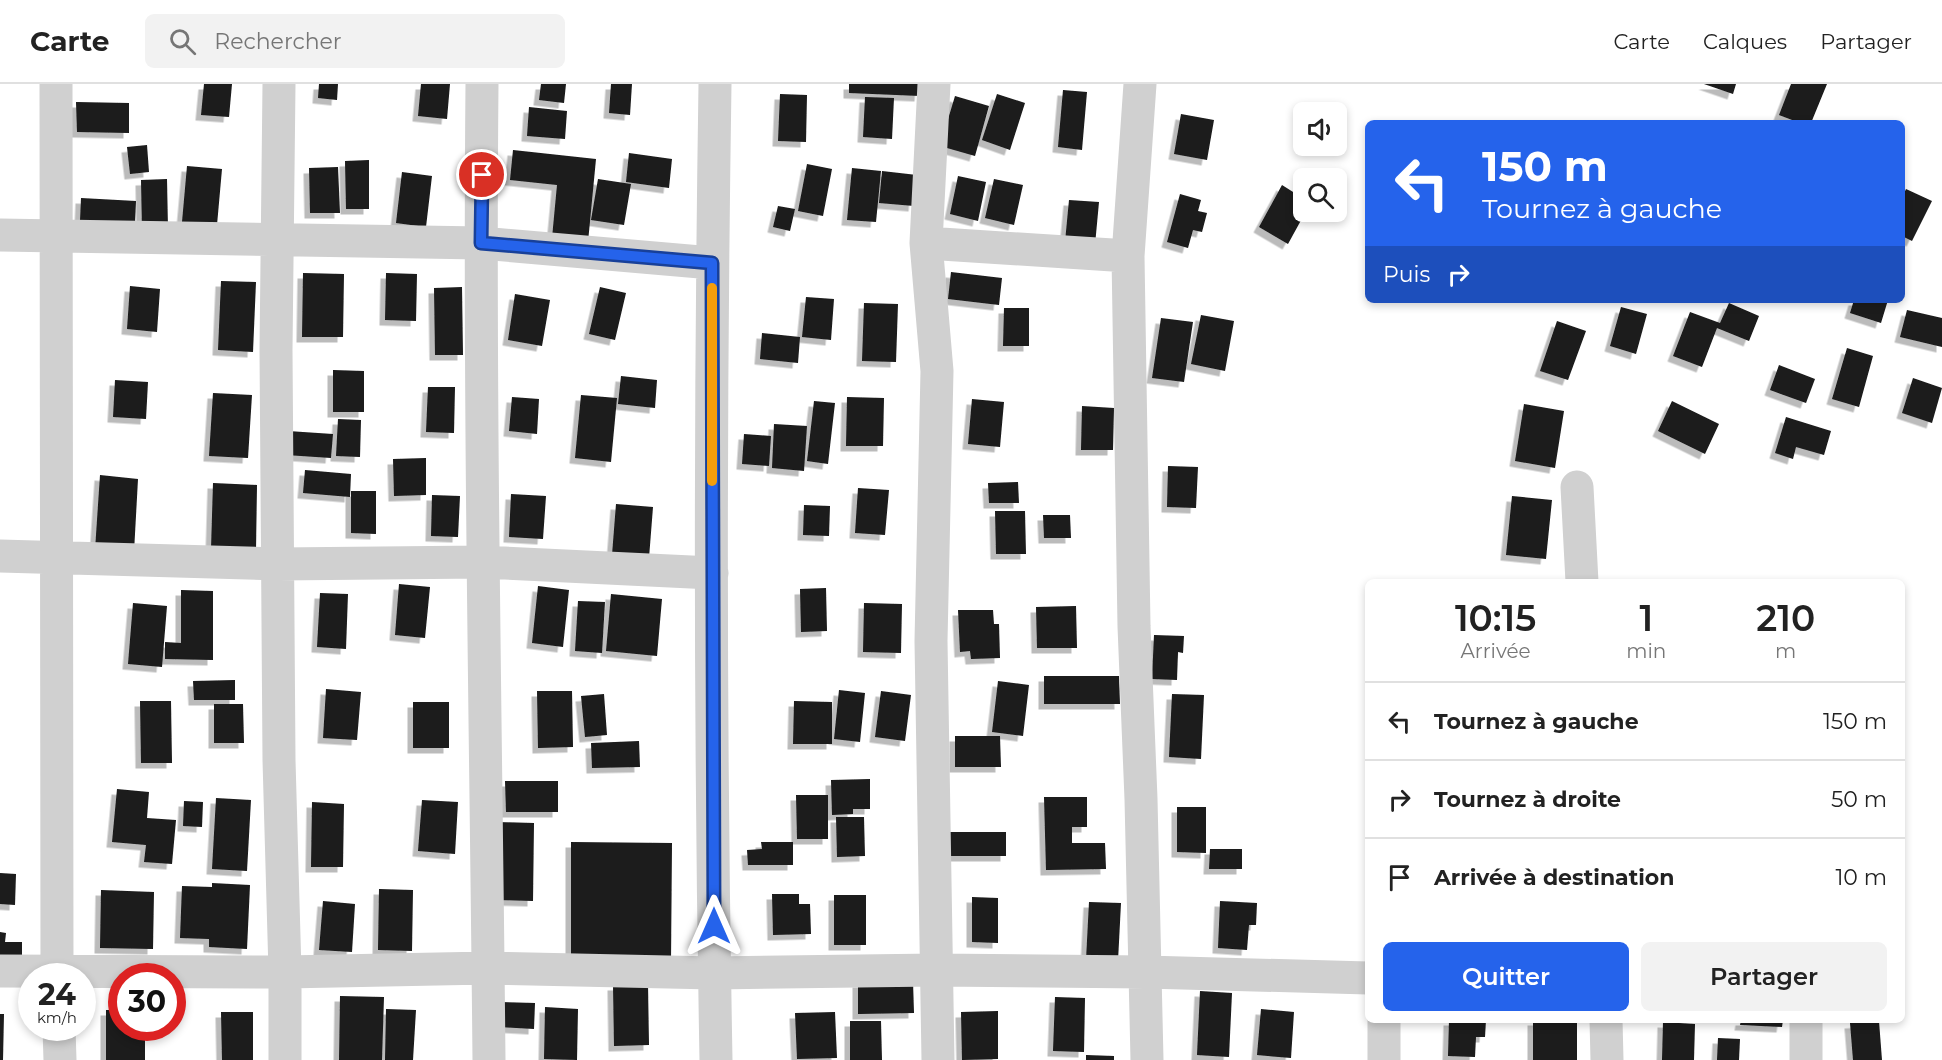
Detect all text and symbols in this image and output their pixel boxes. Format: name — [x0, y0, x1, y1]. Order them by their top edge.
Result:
search box — [145, 14, 565, 68]
text: Carte — [30, 24, 109, 58]
icon: search — [166, 25, 199, 58]
text: Rechercher — [214, 28, 342, 55]
text: Carte — [1613, 29, 1670, 54]
text: Calques — [1703, 29, 1787, 54]
text: Partager — [1820, 29, 1912, 54]
map controls — [1293, 102, 1347, 222]
button: sound — [1293, 102, 1347, 156]
text: 150 m — [1482, 140, 1608, 192]
icon: left — [1383, 144, 1461, 222]
pin — [456, 149, 507, 200]
icon: arrive — [465, 158, 498, 191]
button: search — [1293, 168, 1347, 222]
text: Tournez à gauche — [1482, 192, 1722, 225]
icon: right — [1442, 258, 1475, 291]
text: Puis — [1383, 261, 1430, 288]
text: 10:15 — [1455, 596, 1536, 640]
text: 1 — [1639, 596, 1653, 640]
text: 210 — [1756, 596, 1815, 640]
text: Arrivée — [1461, 639, 1531, 663]
text: min — [1626, 639, 1666, 663]
text: m — [1775, 639, 1796, 663]
icon: left — [1383, 705, 1416, 738]
text: Tournez à gauche — [1434, 708, 1639, 735]
text: 150 m — [1823, 708, 1887, 735]
icon: right — [1383, 783, 1416, 816]
text: Tournez à droite — [1434, 786, 1621, 813]
text: 50 m — [1831, 786, 1887, 813]
icon: arrive — [1383, 861, 1416, 894]
text: Arrivée à destination — [1434, 864, 1674, 891]
text: 10 m — [1835, 864, 1887, 891]
position arrow — [682, 894, 746, 958]
button: Quitter — [1383, 942, 1629, 1011]
button: Partager — [1641, 942, 1887, 1011]
speed limit sign: 30 — [108, 963, 186, 1041]
text: 24 — [38, 976, 76, 1013]
text: km/h — [37, 1008, 77, 1027]

